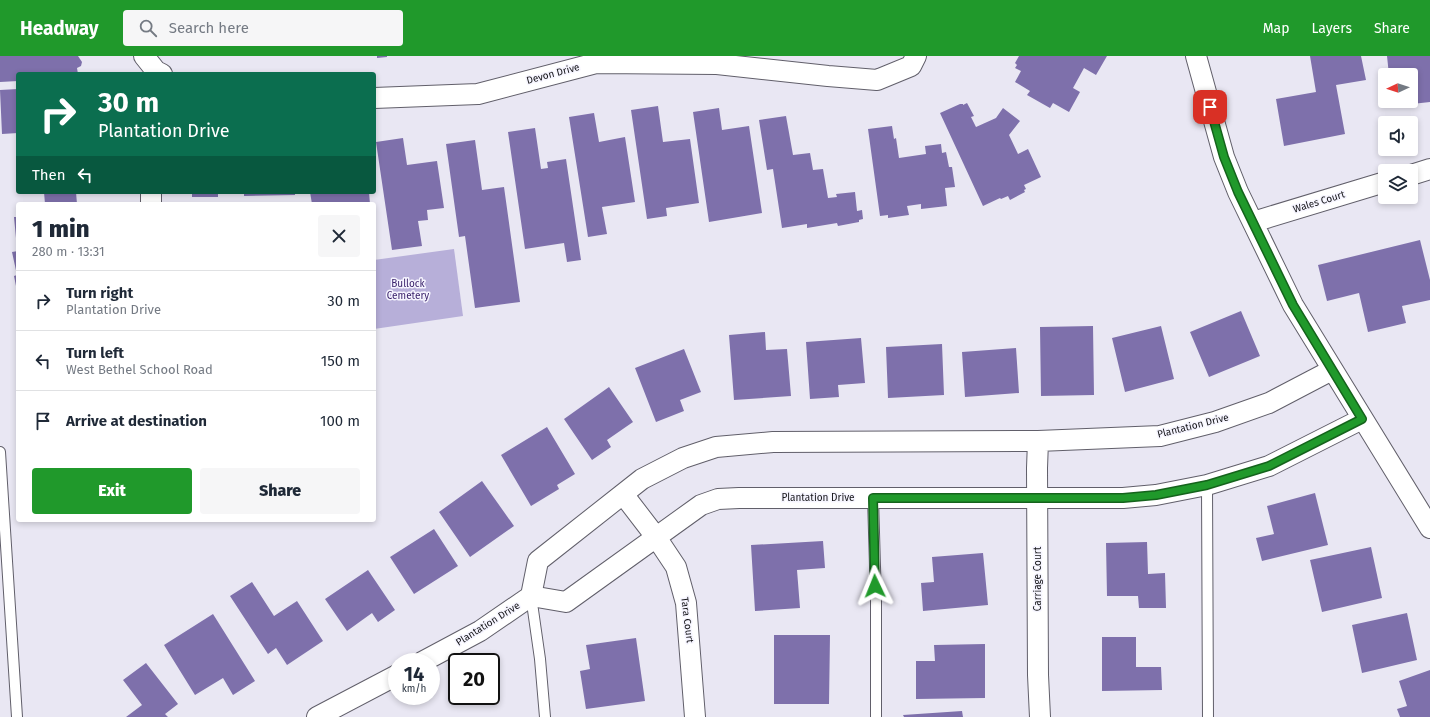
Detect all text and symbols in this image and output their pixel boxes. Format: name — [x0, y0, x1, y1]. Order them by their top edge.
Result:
search box — [123, 10, 403, 46]
text: Headway — [20, 17, 99, 40]
icon: search — [137, 17, 159, 39]
text: Search here — [169, 19, 249, 37]
text: Map — [1263, 20, 1289, 37]
text: Layers — [1311, 20, 1352, 37]
text: Share — [1374, 20, 1410, 37]
street label: Devon Drive — [525, 61, 581, 87]
north arrow — [1378, 68, 1418, 108]
map controls — [1378, 68, 1418, 204]
text: 30 m — [98, 86, 159, 119]
icon: right — [32, 88, 84, 140]
pin — [1193, 90, 1227, 124]
icon: arrive — [1199, 96, 1221, 118]
button: sound — [1378, 116, 1418, 156]
text: Plantation Drive — [98, 120, 230, 142]
icon: left — [74, 164, 96, 186]
button: layers — [1378, 164, 1418, 204]
text: Then — [32, 166, 66, 184]
street label: Wales Court — [1292, 188, 1347, 216]
text: 1 min — [32, 215, 90, 243]
button: close — [318, 215, 360, 257]
text: 280 m · 13:31 — [32, 244, 105, 259]
park label: Bullock Cemetery — [387, 278, 429, 302]
text: Turn right — [66, 284, 133, 302]
icon: right — [32, 290, 54, 312]
text: 30 m — [327, 292, 360, 310]
text: Plantation Drive — [66, 302, 161, 317]
text: Turn left — [66, 344, 124, 362]
icon: left — [32, 350, 54, 372]
text: 150 m — [321, 352, 360, 370]
text: West Bethel School Road — [66, 362, 213, 377]
icon: arrive — [32, 410, 54, 432]
street label: Plantation Drive — [1156, 411, 1230, 441]
text: Arrive at destination — [66, 412, 207, 430]
text: 100 m — [320, 412, 360, 430]
button: Exit — [32, 468, 192, 514]
button: Share — [200, 468, 360, 514]
street label: Plantation Drive — [781, 492, 855, 504]
street label: Carriage Court — [1032, 546, 1044, 611]
position arrow — [854, 565, 896, 607]
street label: Tara Court — [678, 596, 696, 644]
street label: Plantation Drive — [454, 600, 522, 648]
speed limit sign: 20 — [448, 653, 500, 705]
text: 14 — [404, 662, 424, 686]
text: km/h — [402, 683, 426, 695]

